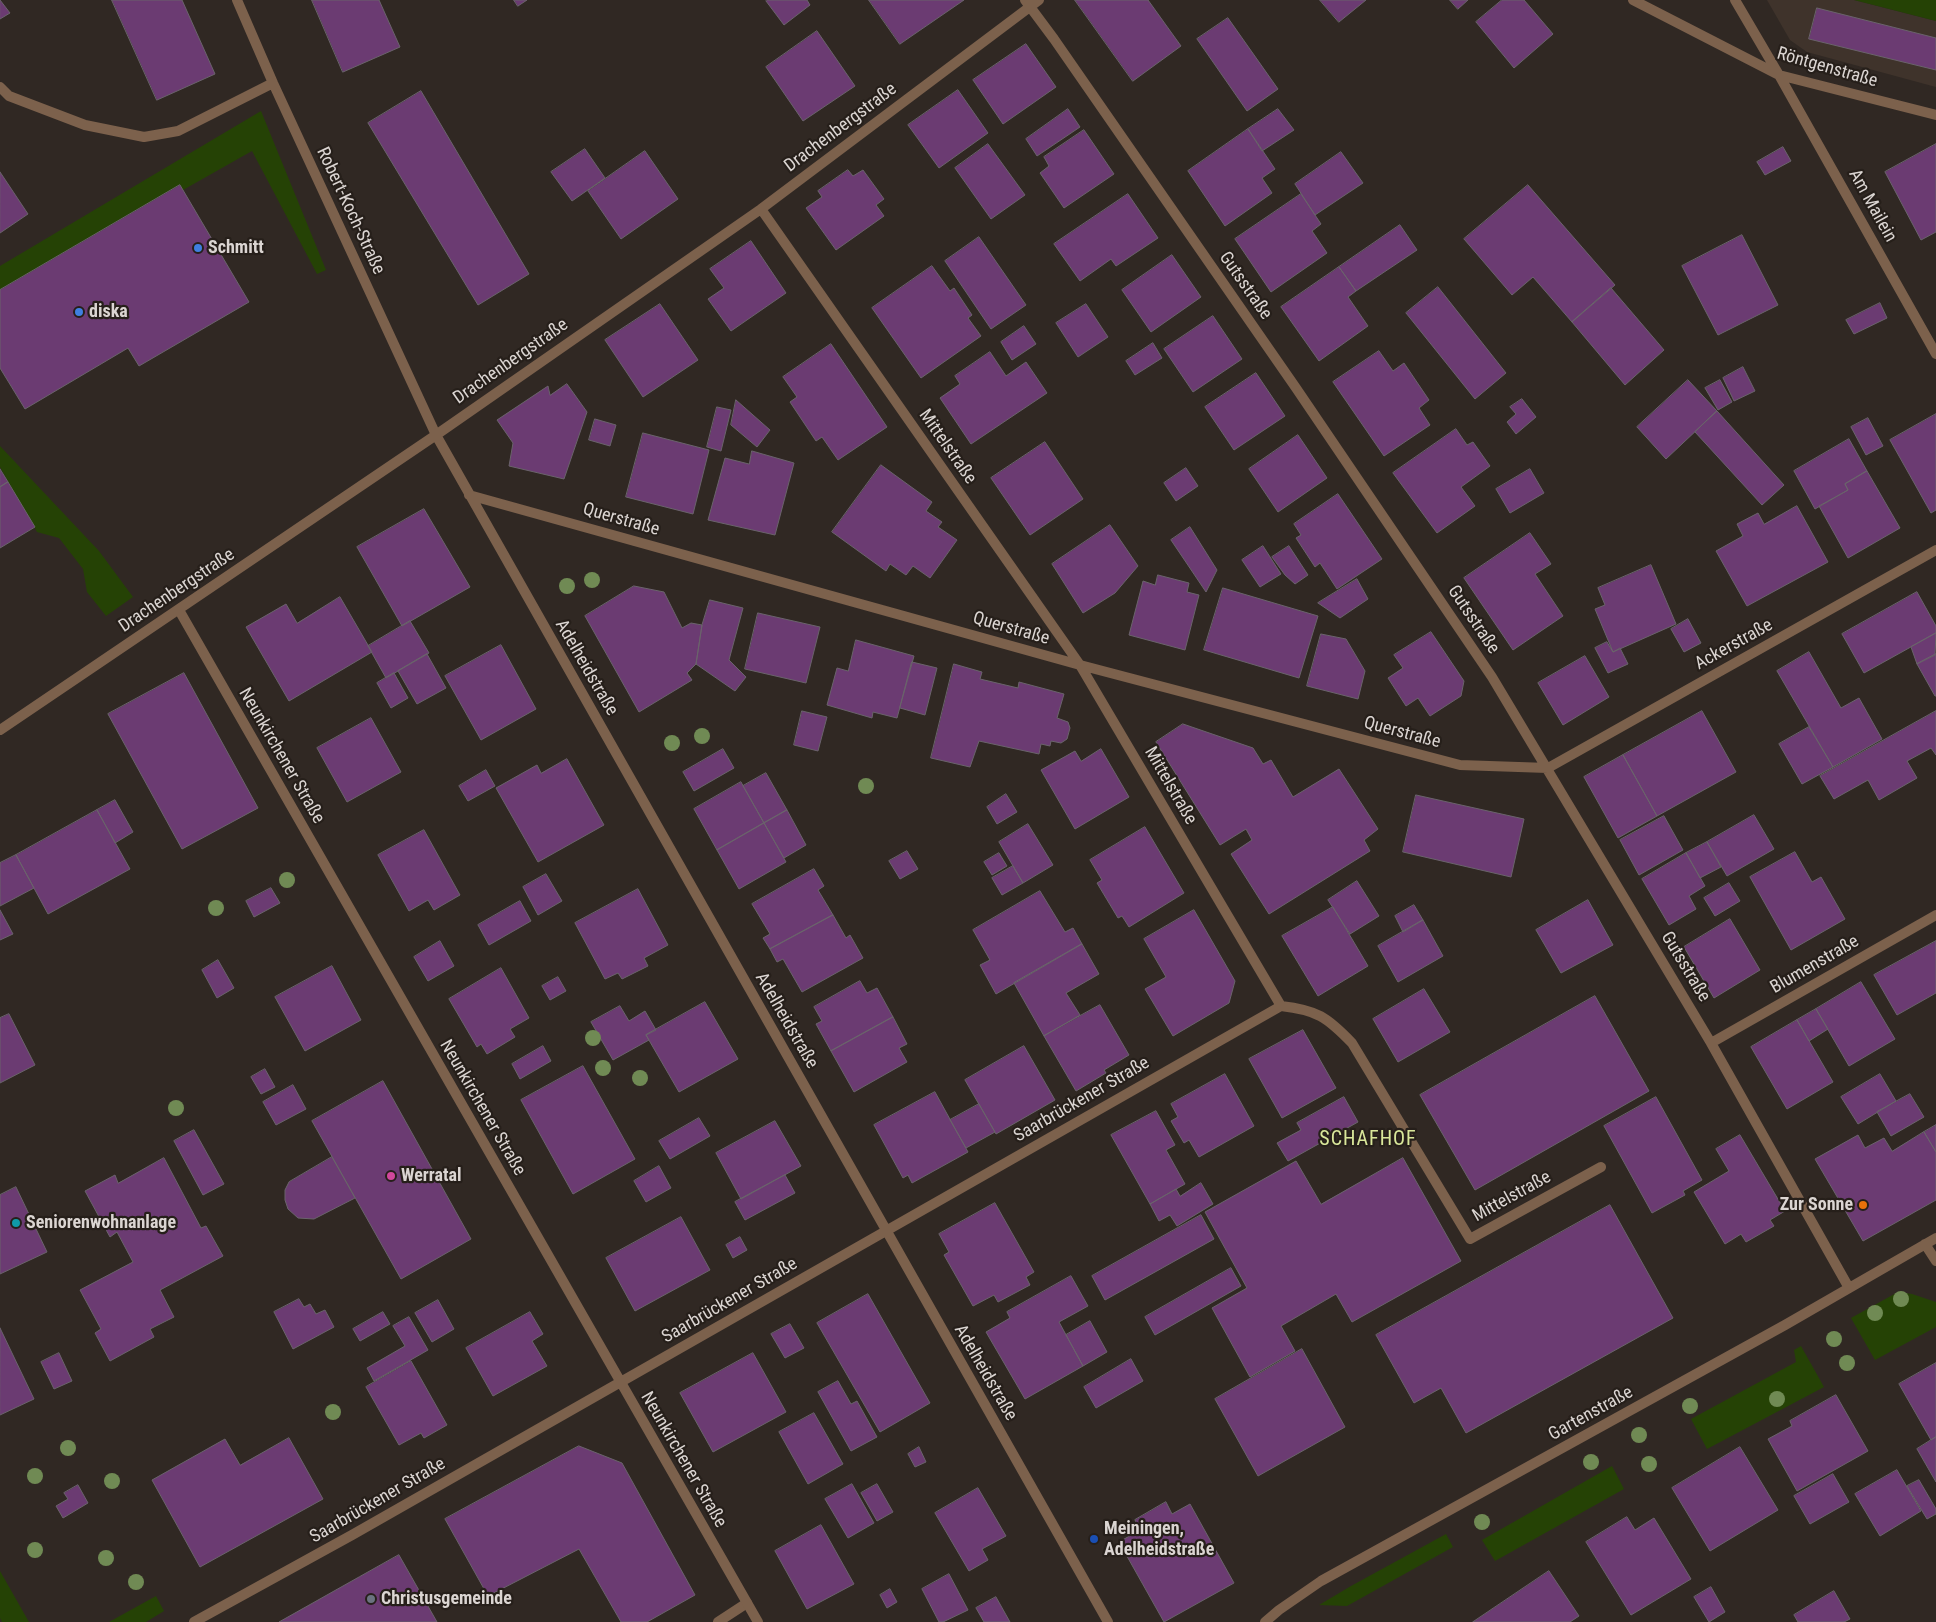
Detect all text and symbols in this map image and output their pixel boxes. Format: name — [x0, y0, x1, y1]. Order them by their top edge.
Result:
street label: Röntgenstraße — [1774, 43, 1880, 93]
street label: Drachenbergstraße — [781, 79, 901, 177]
street label: Robert-Koch-Straße — [311, 144, 389, 278]
street label: Am Mailein — [1843, 166, 1901, 246]
place label: Schmitt — [208, 237, 264, 259]
marker: Schmitt — [192, 242, 204, 254]
street label: Gutsstraße — [1214, 248, 1276, 324]
place label: diska — [89, 301, 128, 323]
marker: diska — [73, 306, 85, 318]
street label: Drachenbergstraße — [450, 314, 572, 410]
street label: Mittelstraße — [913, 406, 981, 488]
street label: Querstraße — [580, 499, 662, 541]
street label: Drachenbergstraße — [115, 544, 239, 638]
street label: Gutsstraße — [1442, 582, 1504, 658]
street label: Querstraße — [970, 608, 1052, 650]
street label: Ackerstraße — [1691, 615, 1777, 675]
street label: Adelheidstraße — [550, 616, 622, 720]
street label: Neunkirchener Straße — [233, 684, 329, 828]
street label: Querstraße — [1361, 712, 1443, 754]
street label: Mittelstraße — [1139, 743, 1201, 829]
street label: Gutsstraße — [1656, 928, 1714, 1006]
street label: Blumenstraße — [1767, 931, 1863, 999]
street label: Adelheidstraße — [750, 969, 822, 1073]
street label: Neunkirchener Straße — [434, 1036, 530, 1180]
street label: Saarbrückener Straße — [1010, 1052, 1154, 1148]
district label: SCHAFHOF — [1318, 1128, 1418, 1152]
place label: Werratal — [401, 1165, 462, 1187]
street label: Mittelstraße — [1469, 1167, 1555, 1227]
marker: Werratal — [385, 1170, 397, 1182]
place label: Zur Sonne — [1780, 1194, 1853, 1216]
marker: Zur Sonne — [1857, 1199, 1869, 1211]
place label: Seniorenwohnanlage — [26, 1212, 176, 1234]
marker: Seniorenwohnanlage — [10, 1217, 22, 1229]
street label: Saarbrückener Straße — [658, 1253, 802, 1349]
street label: Adelheidstraße — [949, 1321, 1021, 1425]
street label: Gartenstraße — [1545, 1382, 1637, 1446]
street label: Neunkirchener Straße — [635, 1388, 731, 1532]
street label: Saarbrückener Straße — [306, 1453, 450, 1549]
place label: Meiningen, Adelheidstraße — [1104, 1518, 1214, 1560]
marker: Meiningen, Adelheidstraße — [1088, 1533, 1100, 1545]
place label: Christusgemeinde — [381, 1588, 512, 1610]
marker: Christusgemeinde — [365, 1593, 377, 1605]

